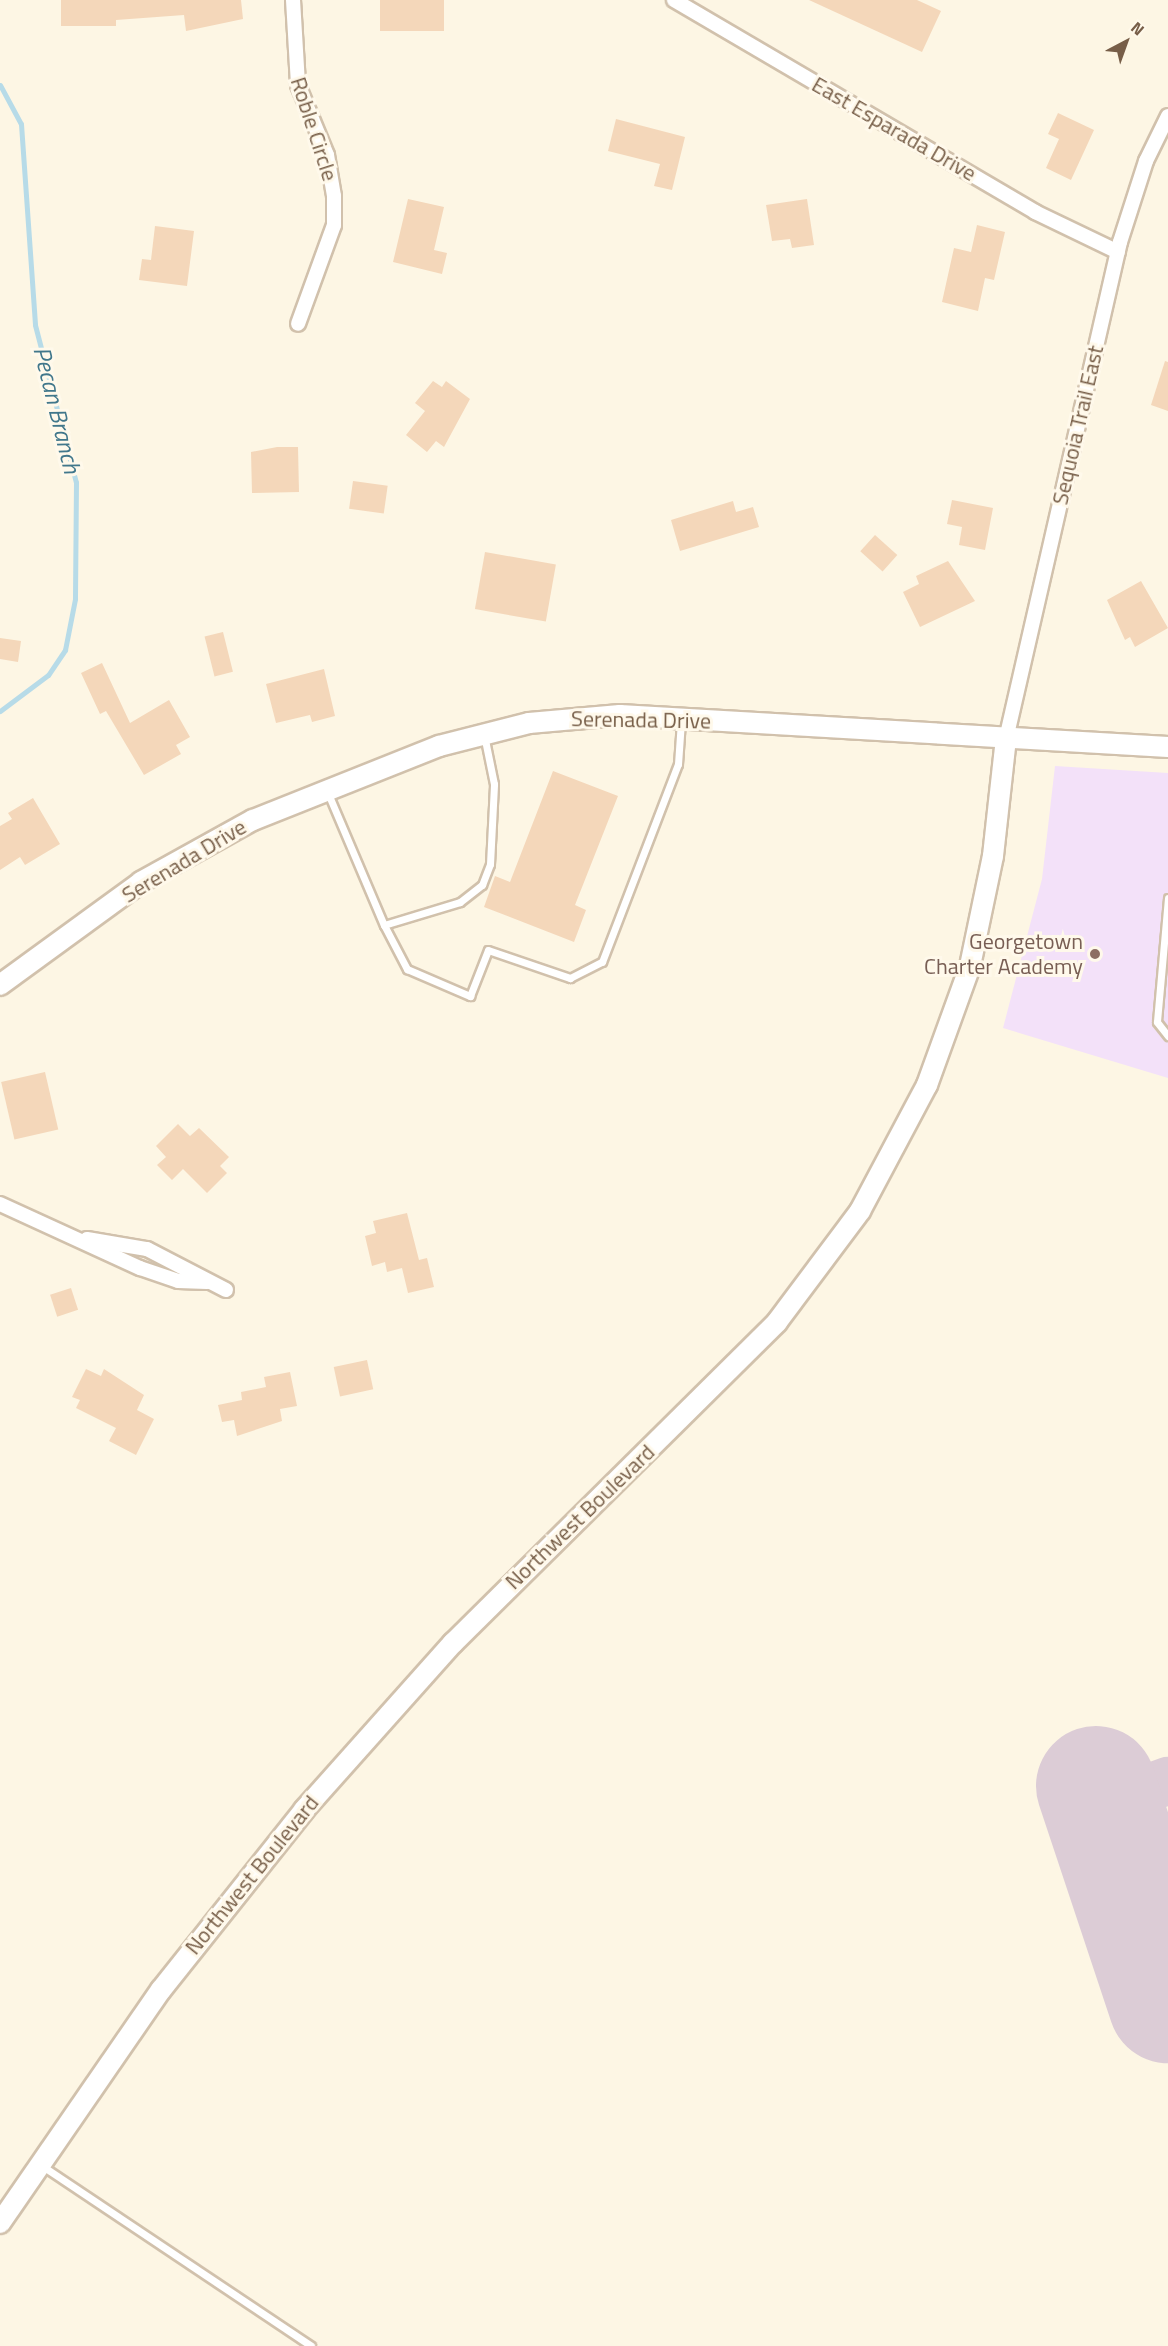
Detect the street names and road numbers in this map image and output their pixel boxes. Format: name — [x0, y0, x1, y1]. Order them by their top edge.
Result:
street label: East Esparada Drive — [807, 71, 981, 187]
street label: Roble Circle — [285, 74, 343, 184]
street label: Sequoia Trail East — [1047, 343, 1109, 507]
street label: Serenada Drive — [571, 706, 711, 734]
street label: Serenada Drive — [117, 814, 251, 908]
street label: Northwest Boulevard — [500, 1439, 660, 1595]
street label: Northwest Boulevard — [180, 1790, 324, 1960]

